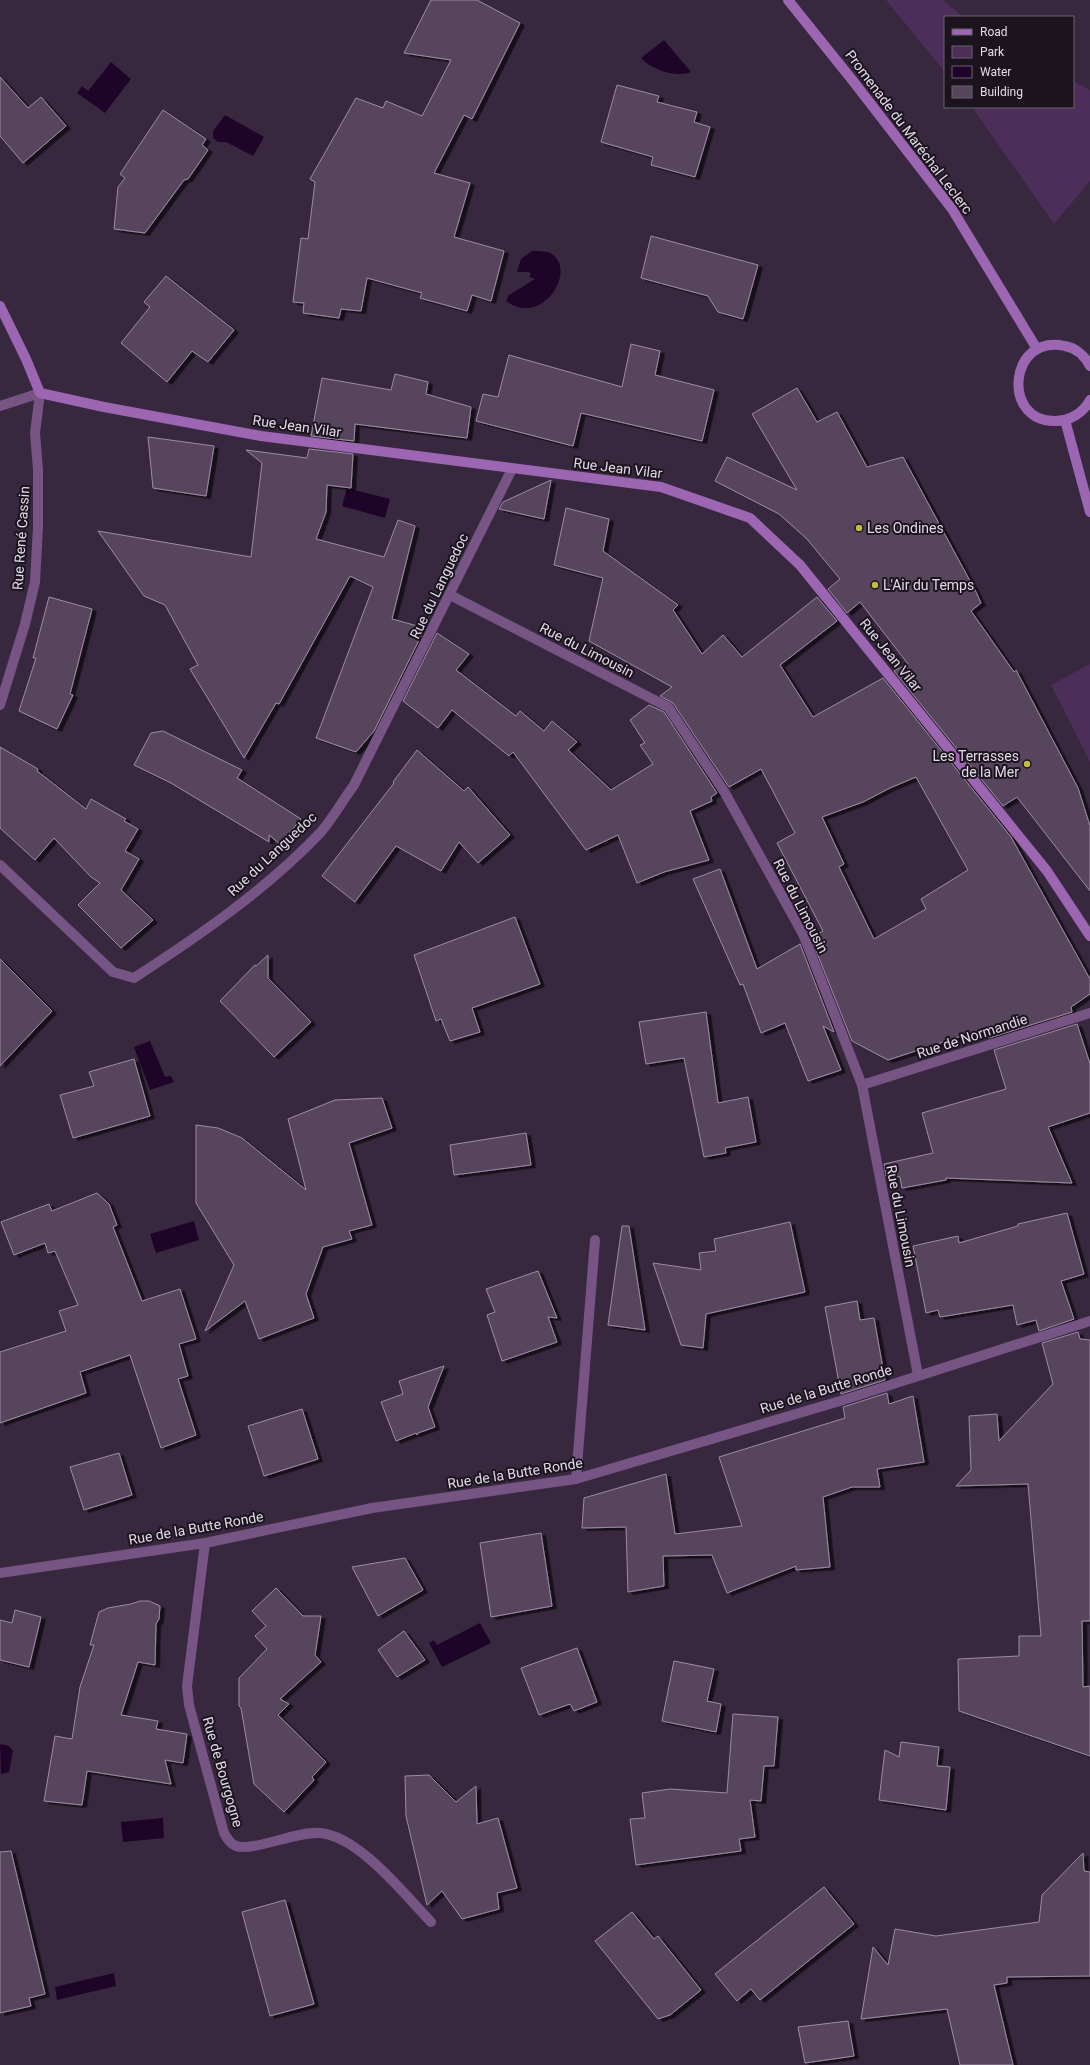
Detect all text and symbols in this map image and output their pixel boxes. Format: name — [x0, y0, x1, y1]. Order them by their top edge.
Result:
legend — [944, 16, 1074, 108]
text: Road — [980, 25, 1008, 39]
text: Park — [980, 45, 1005, 59]
street label: Promenade du Maréchal Leclerc — [842, 47, 976, 217]
text: Water — [980, 65, 1011, 79]
text: Building — [980, 85, 1023, 99]
street label: Rue Jean Vilar — [252, 412, 343, 440]
street label: Rue Jean Vilar — [573, 455, 664, 481]
street label: Rue René Cassin — [9, 485, 33, 591]
place label: Les Ondines — [867, 520, 944, 536]
marker: Les Ondines — [854, 523, 864, 533]
street label: Rue du Languedoc — [407, 531, 471, 641]
place label: L'Air du Temps — [883, 577, 974, 593]
marker: L'Air du Temps — [870, 580, 880, 590]
street label: Rue Jean Vilar — [857, 615, 925, 695]
street label: Rue du Limousin — [537, 619, 637, 681]
place label: Les Terrasses de la Mer — [933, 748, 1019, 780]
marker: Les Terrasses de la Mer — [1022, 759, 1032, 769]
street label: Rue du Languedoc — [224, 809, 320, 899]
street label: Rue du Limousin — [770, 856, 832, 956]
street label: Rue de Normandie — [915, 1011, 1029, 1061]
street label: Rue du Limousin — [883, 1164, 919, 1268]
street label: Rue de la Butte Ronde — [758, 1361, 894, 1417]
street label: Rue de la Butte Ronde — [446, 1454, 584, 1492]
street label: Rue de la Butte Ronde — [127, 1508, 265, 1548]
street label: Rue de Bourgogne — [200, 1715, 246, 1829]

